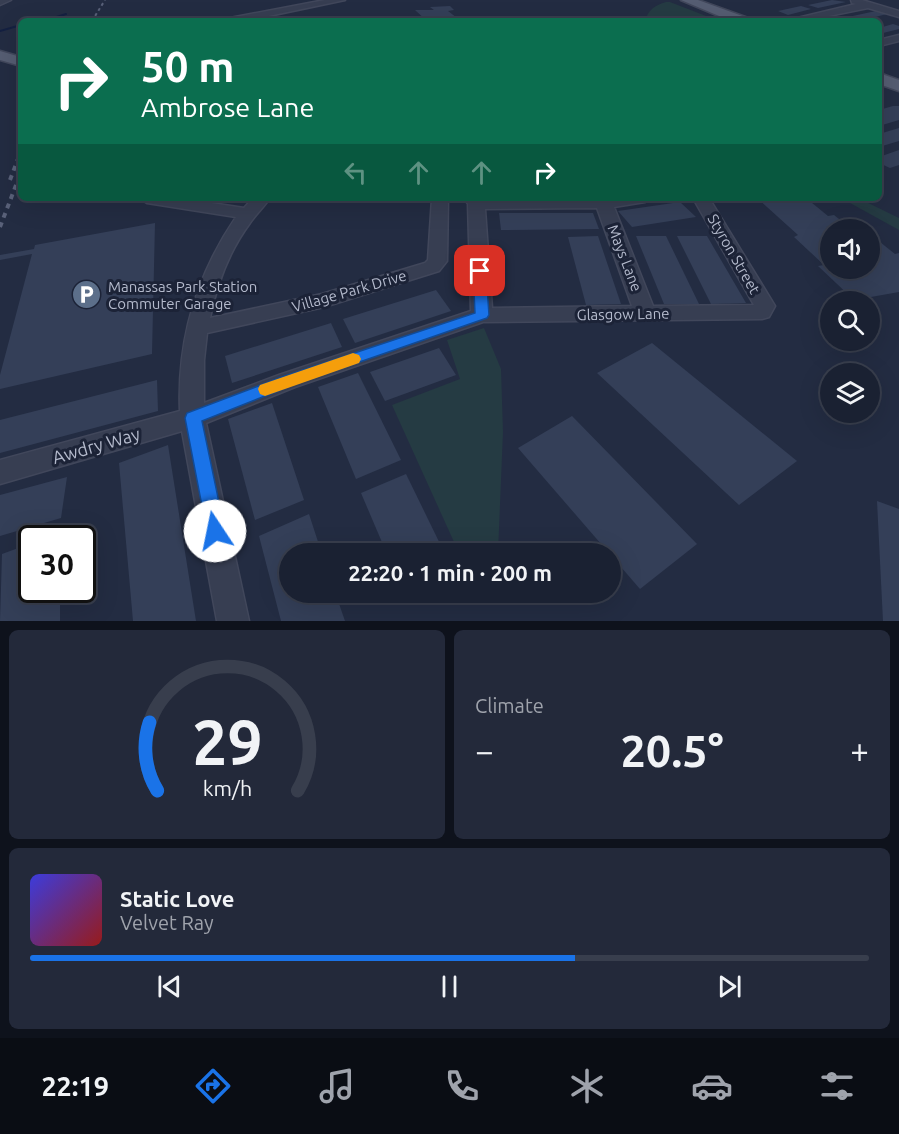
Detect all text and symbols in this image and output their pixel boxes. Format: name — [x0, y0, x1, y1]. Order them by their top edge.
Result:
icon: right — [42, 42, 120, 120]
text: 50 m — [141, 43, 235, 90]
text: Ambrose Lane — [141, 92, 314, 122]
icon: left — [339, 156, 372, 189]
icon: ahead — [402, 156, 435, 189]
icon: ahead — [465, 156, 498, 189]
icon: right — [528, 156, 561, 189]
street label: Styron Street — [704, 211, 764, 297]
map controls — [820, 219, 880, 423]
button: sound — [820, 219, 880, 279]
street label: Mays Lane — [604, 222, 646, 294]
pin — [454, 245, 505, 296]
icon: arrive — [463, 254, 496, 287]
street label: Village Park Drive — [290, 267, 408, 315]
place label: Manassas Park Station Commuter Garage — [108, 278, 257, 312]
parking icon: Manassas Park Station Commuter Garage — [71, 279, 103, 311]
button: search — [820, 291, 880, 351]
street label: Glasgow Lane — [576, 305, 670, 323]
button: layers — [820, 363, 880, 423]
street label: Awdry Way — [50, 423, 142, 467]
position arrow — [183, 499, 247, 563]
speed limit sign: 30 — [18, 525, 96, 603]
text: 22:20 · 1 min · 200 m — [348, 560, 552, 585]
text: Climate — [475, 694, 544, 717]
text: 29 — [192, 707, 262, 777]
text: 20.5° — [620, 725, 724, 776]
text: − — [475, 732, 494, 769]
text: + — [850, 732, 869, 769]
text: km/h — [202, 777, 252, 801]
text: Static Love — [120, 886, 235, 911]
text: Velvet Ray — [120, 911, 214, 934]
icon: previous — [153, 970, 186, 1003]
icon: pause — [433, 970, 466, 1003]
icon: next — [713, 970, 746, 1003]
icon: directions — [192, 1065, 234, 1107]
icon: music — [316, 1065, 358, 1107]
icon: phone — [441, 1065, 483, 1107]
icon: climate — [566, 1065, 608, 1107]
icon: car — [691, 1065, 733, 1107]
icon: filters — [816, 1065, 858, 1107]
text: 22:19 — [41, 1071, 109, 1101]

